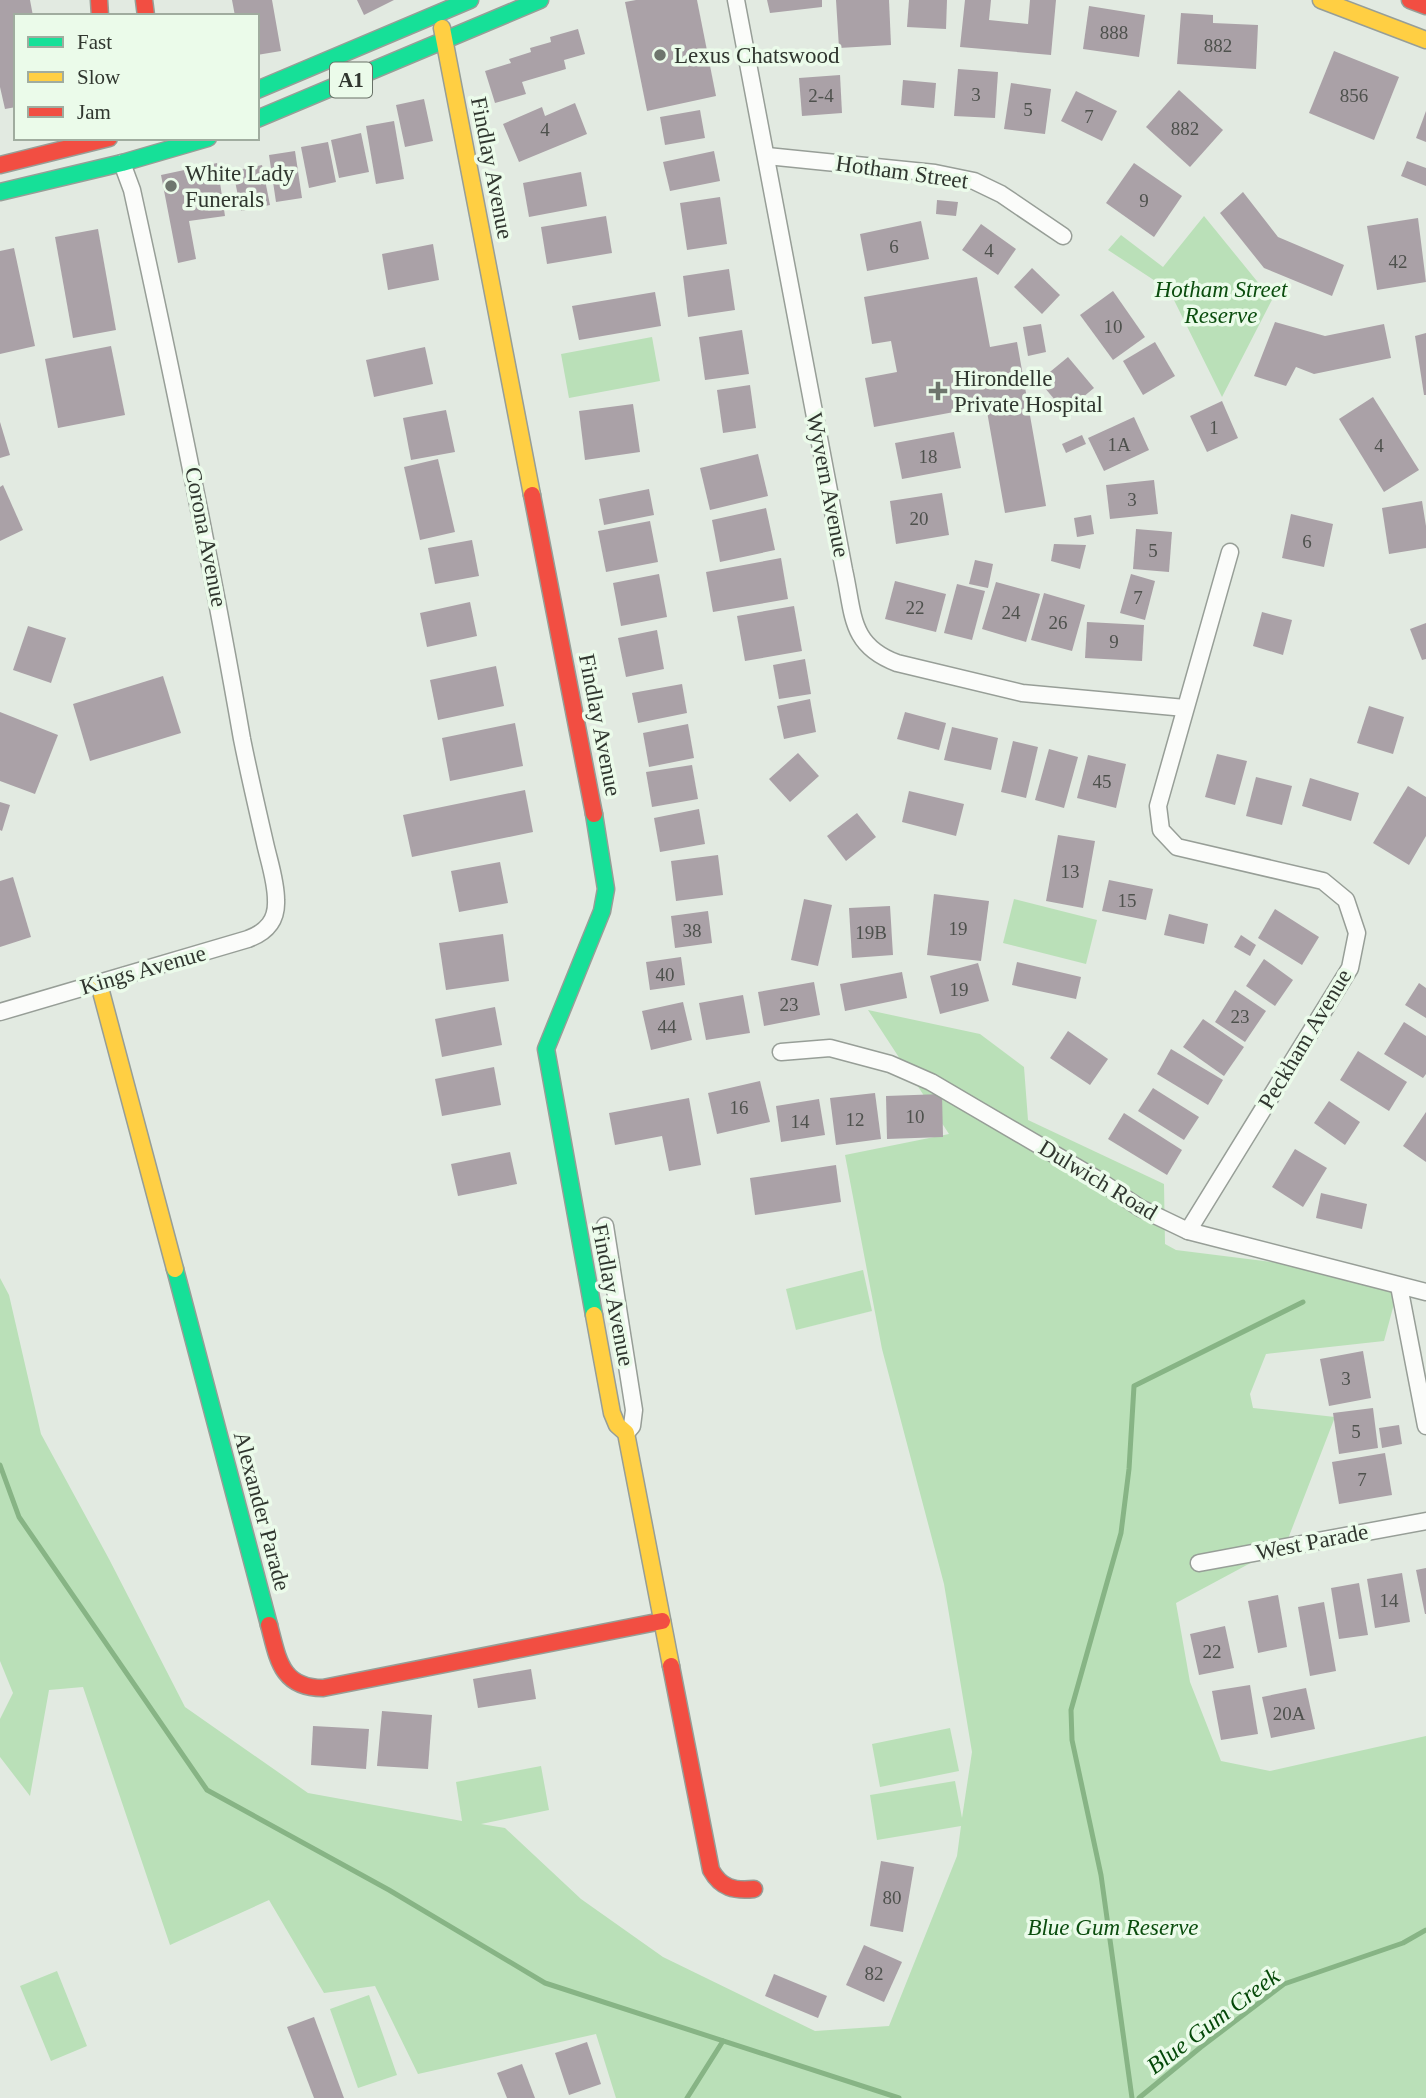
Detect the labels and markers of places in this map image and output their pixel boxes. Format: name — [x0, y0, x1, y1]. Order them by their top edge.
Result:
place label: Lexus Chatswood — [674, 43, 840, 68]
marker: Lexus Chatswood — [652, 47, 668, 63]
place label: White Lady Funerals — [185, 161, 295, 212]
marker: White Lady Funerals — [163, 178, 179, 194]
place label: Hirondelle Private Hospital — [954, 366, 1103, 417]
marker: Hirondelle Private Hospital — [928, 381, 948, 401]

